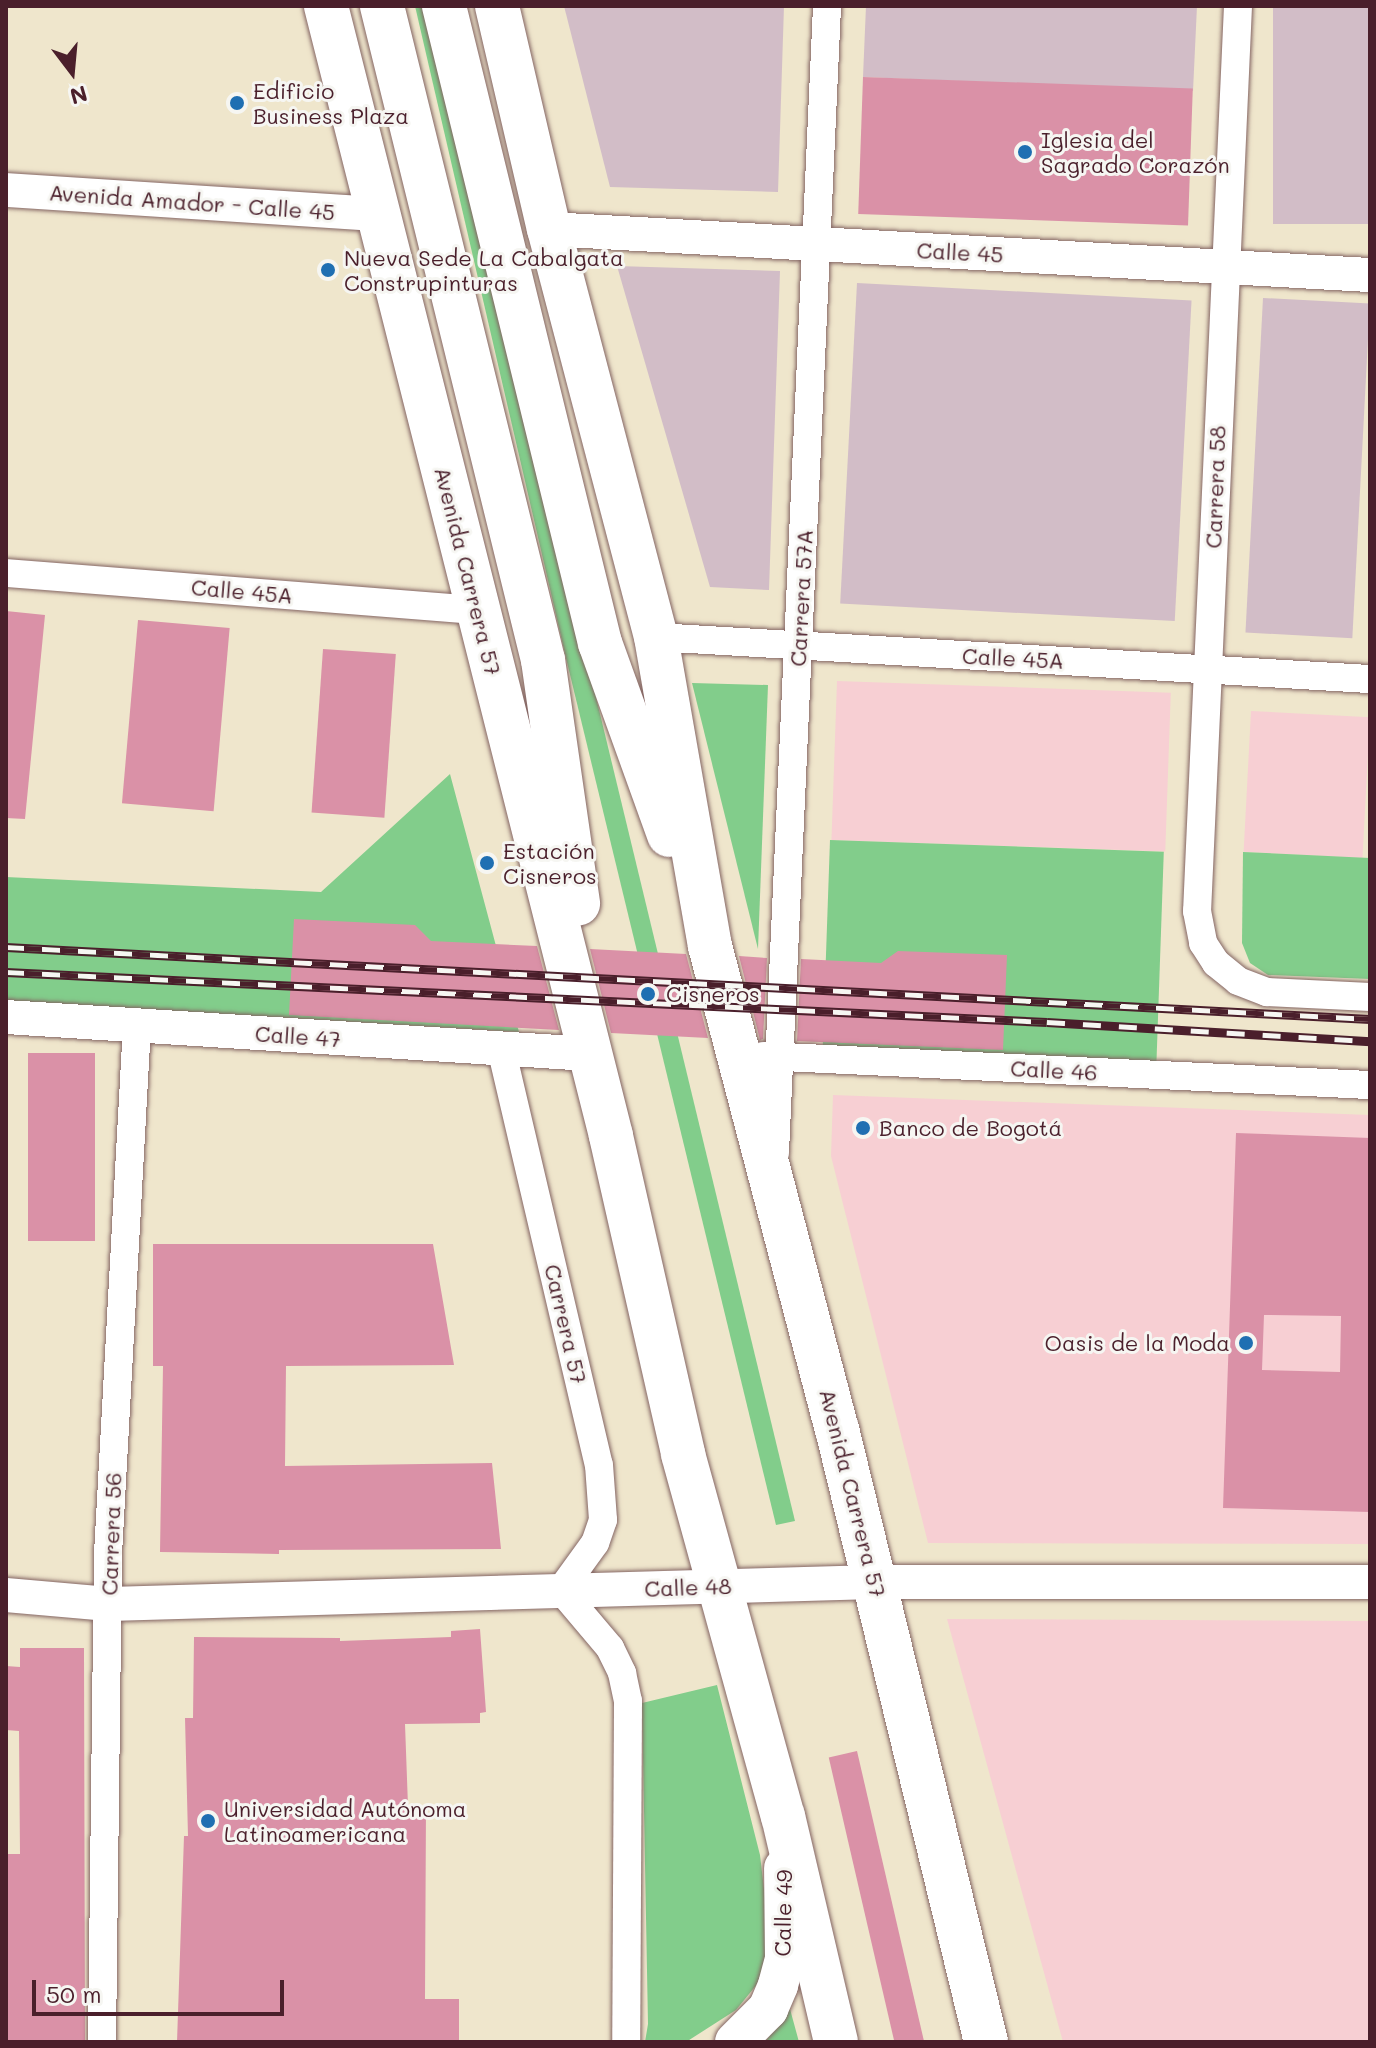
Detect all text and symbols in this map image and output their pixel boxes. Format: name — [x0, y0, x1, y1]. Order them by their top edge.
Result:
north arrow — [32, 32, 112, 112]
place label: Edificio Business Plaza — [253, 77, 409, 128]
text: N — [67, 79, 91, 112]
marker: Edificio Business Plaza — [228, 94, 246, 112]
place label: Iglesia del Sagrado Corazón — [1041, 126, 1230, 178]
marker: Iglesia del Sagrado Corazón — [1016, 143, 1034, 161]
street label: Avenida Amador - Calle 45 — [48, 179, 336, 225]
street label: Calle 45 — [916, 237, 1004, 267]
place label: Nueva Sede La Cabalgata Construpinturas — [344, 244, 624, 296]
marker: Nueva Sede La Cabalgata Construpinturas — [319, 261, 337, 279]
street label: Carrera 58 — [1200, 425, 1230, 549]
street label: Avenida Carrera 57 — [429, 464, 507, 678]
street label: Carrera 57A — [784, 529, 818, 667]
street label: Calle 45A — [190, 573, 294, 609]
street label: Calle 45A — [961, 642, 1065, 674]
place label: Estación Cisneros — [503, 837, 597, 888]
marker: Estación Cisneros — [478, 854, 496, 872]
place label: Cisneros — [666, 981, 760, 1007]
marker: Cisneros — [637, 983, 659, 1005]
street label: Calle 47 — [254, 1020, 342, 1052]
street label: Calle 46 — [1010, 1055, 1098, 1085]
place label: Banco de Bogotá — [879, 1115, 1062, 1141]
marker: Banco de Bogotá — [854, 1119, 872, 1137]
street label: Carrera 57 — [539, 1262, 593, 1386]
place label: Oasis de la Moda — [1045, 1330, 1230, 1356]
marker: Oasis de la Moda — [1237, 1334, 1255, 1352]
street label: Avenida Carrera 57 — [814, 1386, 892, 1600]
street label: Carrera 56 — [96, 1472, 126, 1596]
street label: Calle 48 — [644, 1572, 732, 1602]
place label: Universidad Autónoma Latinoamericana — [224, 1795, 466, 1846]
marker: Universidad Autónoma Latinoamericana — [199, 1812, 217, 1830]
street label: Calle 49 — [769, 1869, 797, 1957]
scale bar — [36, 1964, 288, 2014]
text: 50 m — [46, 1978, 102, 2009]

